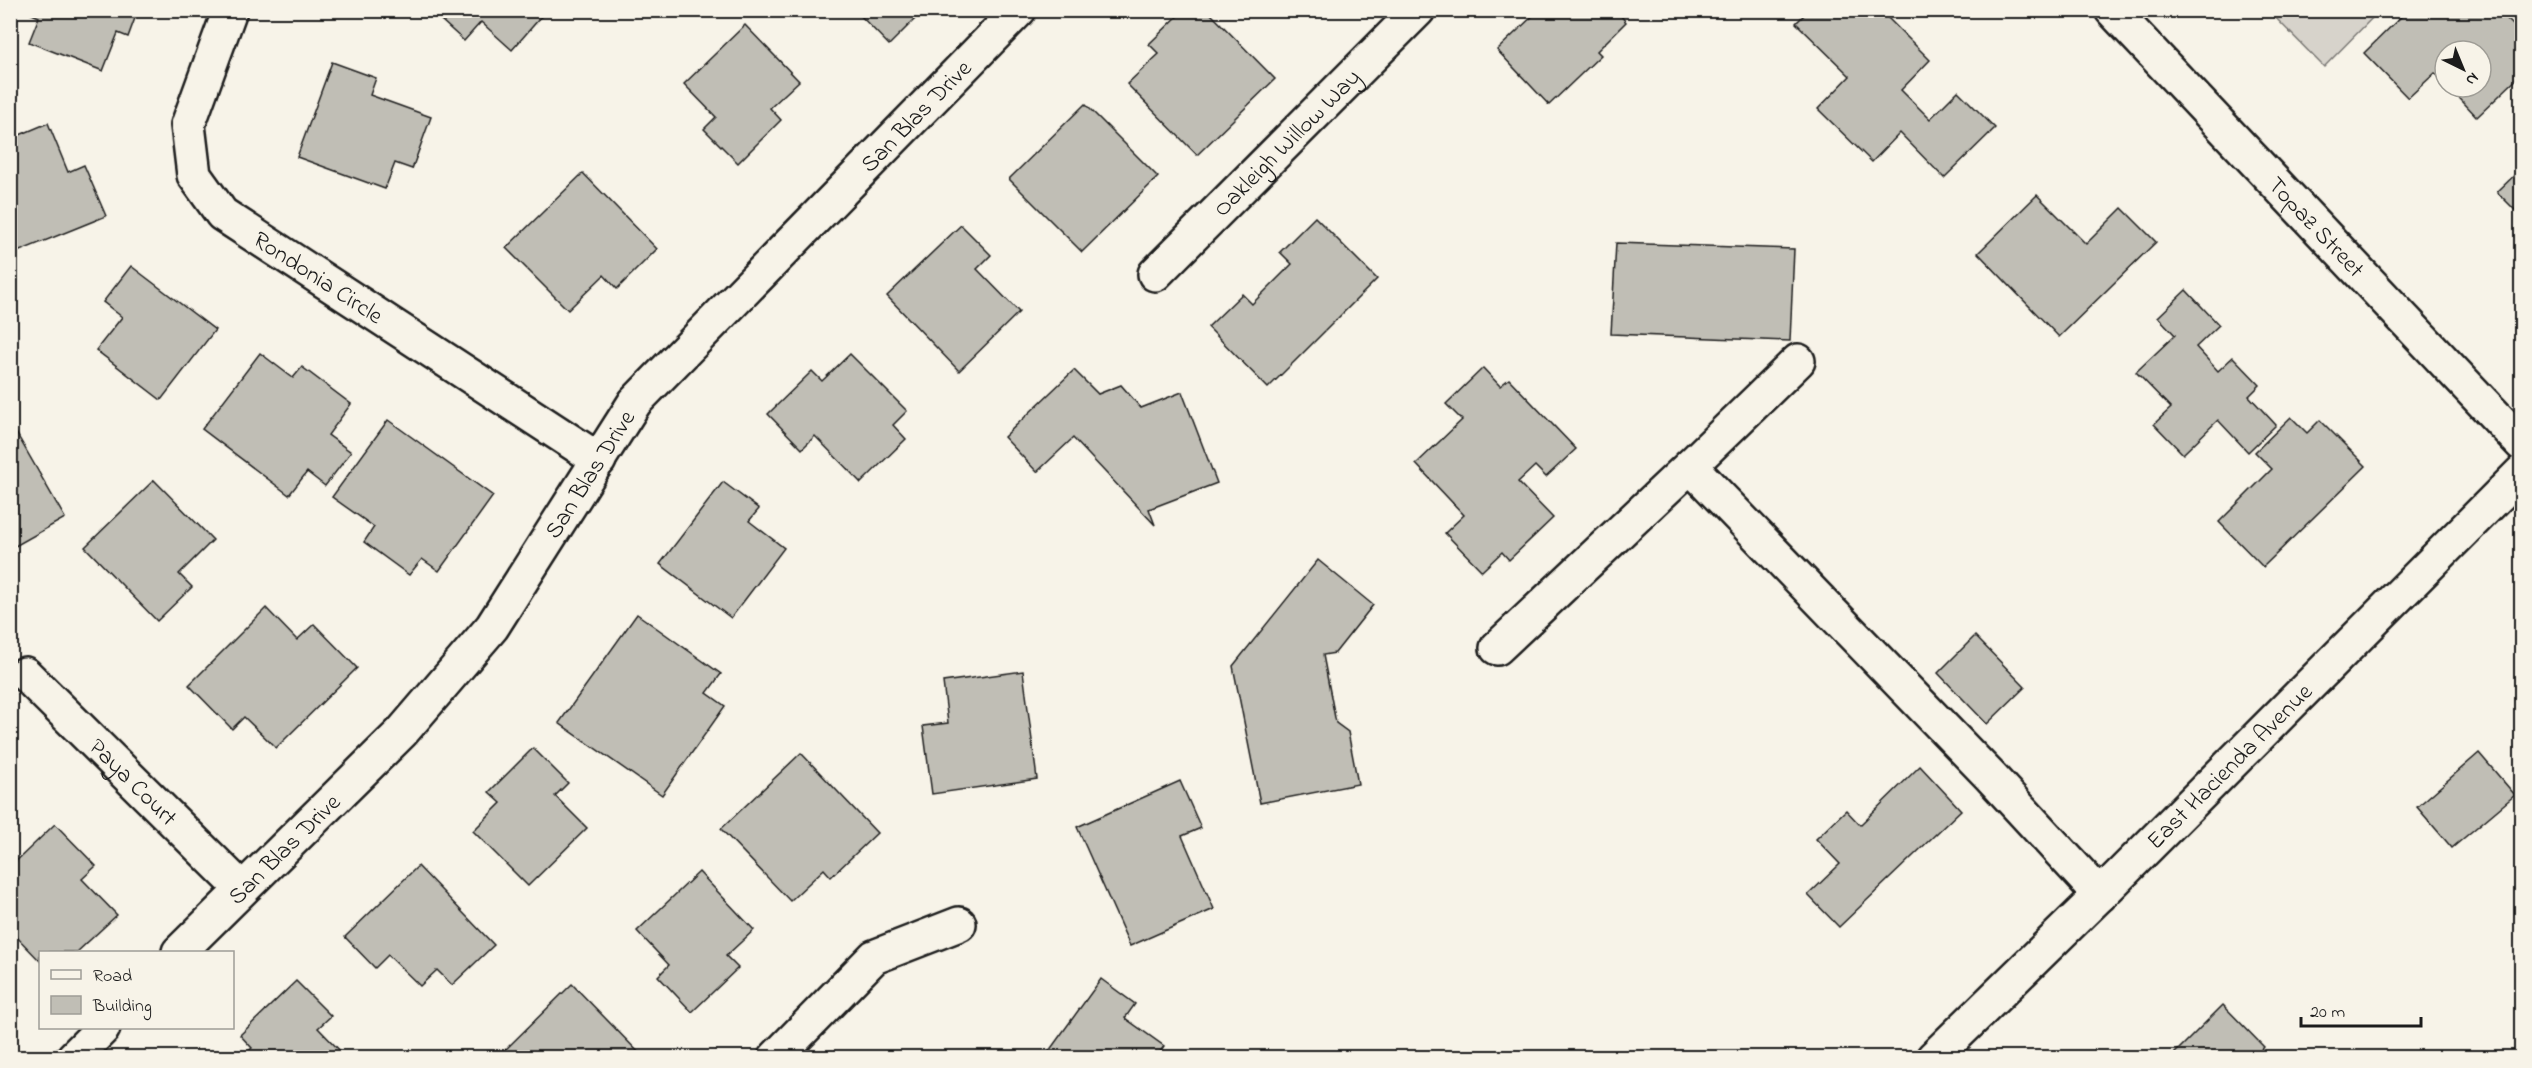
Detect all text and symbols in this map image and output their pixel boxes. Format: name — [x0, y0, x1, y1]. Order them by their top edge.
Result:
north arrow — [2433, 39, 2493, 99]
street label: San Blas Drive — [854, 53, 981, 182]
street label: Oakleigh Willow Way — [1206, 62, 1371, 226]
text: N — [2460, 66, 2484, 91]
street label: Topaz Street — [2258, 170, 2371, 287]
street label: Rondonia Circle — [245, 224, 389, 335]
street label: San Blas Drive — [537, 404, 646, 546]
street label: East Hacienda Avenue — [2140, 676, 2322, 859]
street label: Paya Court — [80, 731, 184, 836]
street label: San Blas Drive — [221, 787, 350, 914]
legend — [39, 951, 234, 1029]
text: Road — [93, 964, 132, 990]
scale bar — [2301, 990, 2421, 1028]
text: Building — [92, 994, 152, 1021]
text: 20 m — [2310, 1000, 2345, 1026]

